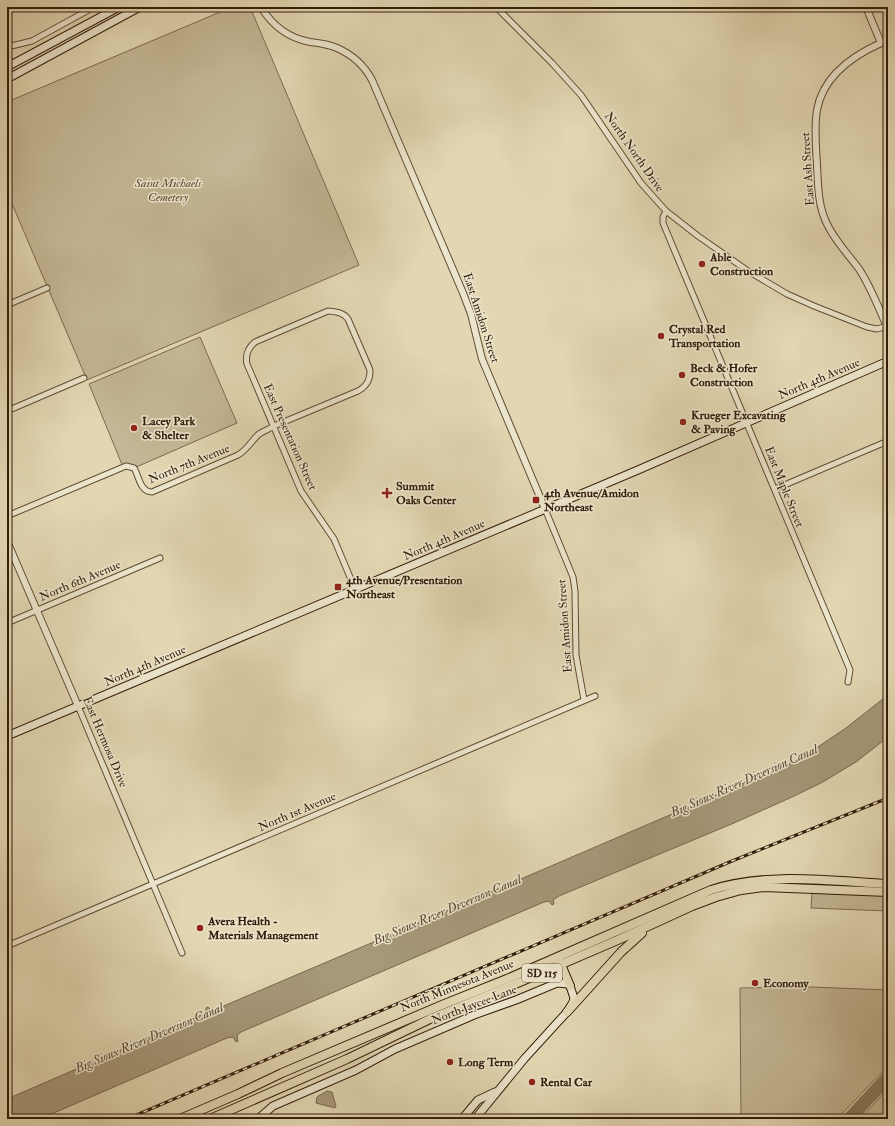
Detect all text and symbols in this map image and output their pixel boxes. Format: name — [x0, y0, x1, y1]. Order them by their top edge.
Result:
street label: North North Drive — [601, 109, 667, 195]
street label: East Ash Street — [798, 132, 818, 206]
park label: Saint Michaels Cemetery — [134, 176, 202, 205]
place label: Able Construction — [709, 250, 774, 279]
marker: Able Construction — [697, 259, 707, 269]
street label: East Amidon Street — [459, 271, 503, 365]
place label: Crystal Red Transportation — [668, 322, 741, 351]
marker: Crystal Red Transportation — [656, 331, 666, 341]
street label: North 4th Avenue — [776, 355, 862, 403]
place label: Beck & Hofer Construction — [690, 361, 758, 390]
marker: Beck & Hofer Construction — [677, 370, 687, 380]
street label: East Presentation Street — [260, 381, 320, 493]
place label: Krueger Excavating & Paving — [691, 408, 787, 437]
place label: Lacey Park & Shelter — [142, 414, 195, 443]
marker: Krueger Excavating & Paving — [678, 417, 688, 427]
marker: Lacey Park & Shelter — [129, 423, 139, 433]
street label: North 7th Avenue — [146, 441, 232, 487]
street label: East Maple Street — [761, 444, 807, 530]
place label: Summit Oaks Center — [396, 479, 457, 508]
place label: 4th Avenue/Amidon Northeast — [543, 486, 640, 515]
marker: Summit Oaks Center — [381, 487, 393, 499]
marker: 4th Avenue/Amidon Northeast — [531, 495, 541, 505]
street label: North 4th Avenue — [401, 516, 487, 564]
street label: North 6th Avenue — [37, 557, 123, 605]
place label: 4th Avenue/Presentation Northeast — [345, 573, 463, 602]
street label: East Amidon Street — [554, 579, 576, 673]
marker: 4th Avenue/Presentation Northeast — [333, 582, 343, 592]
street label: North 4th Avenue — [102, 642, 188, 690]
street label: East Hermosa Drive — [79, 694, 131, 790]
water label: Big Sioux River Diversion Canal — [667, 741, 821, 821]
street label: North 1st Avenue — [256, 789, 338, 835]
water label: Big Sioux River Diversion Canal — [370, 871, 524, 949]
place label: Avera Health - Materials Management — [207, 914, 319, 943]
marker: Avera Health - Materials Management — [195, 923, 205, 933]
street label: North Minnesota Avenue — [398, 956, 516, 1016]
road number: SD 115 — [522, 964, 562, 982]
place label: Economy — [763, 976, 809, 991]
marker: Economy — [750, 978, 760, 988]
street label: North Jaycee Lane — [429, 982, 519, 1028]
water label: Big Sioux River Diversion Canal — [72, 999, 226, 1077]
place label: Long Term — [458, 1055, 514, 1070]
marker: Long Term — [445, 1057, 455, 1067]
place label: Rental Car — [540, 1075, 593, 1090]
marker: Rental Car — [527, 1077, 537, 1087]

